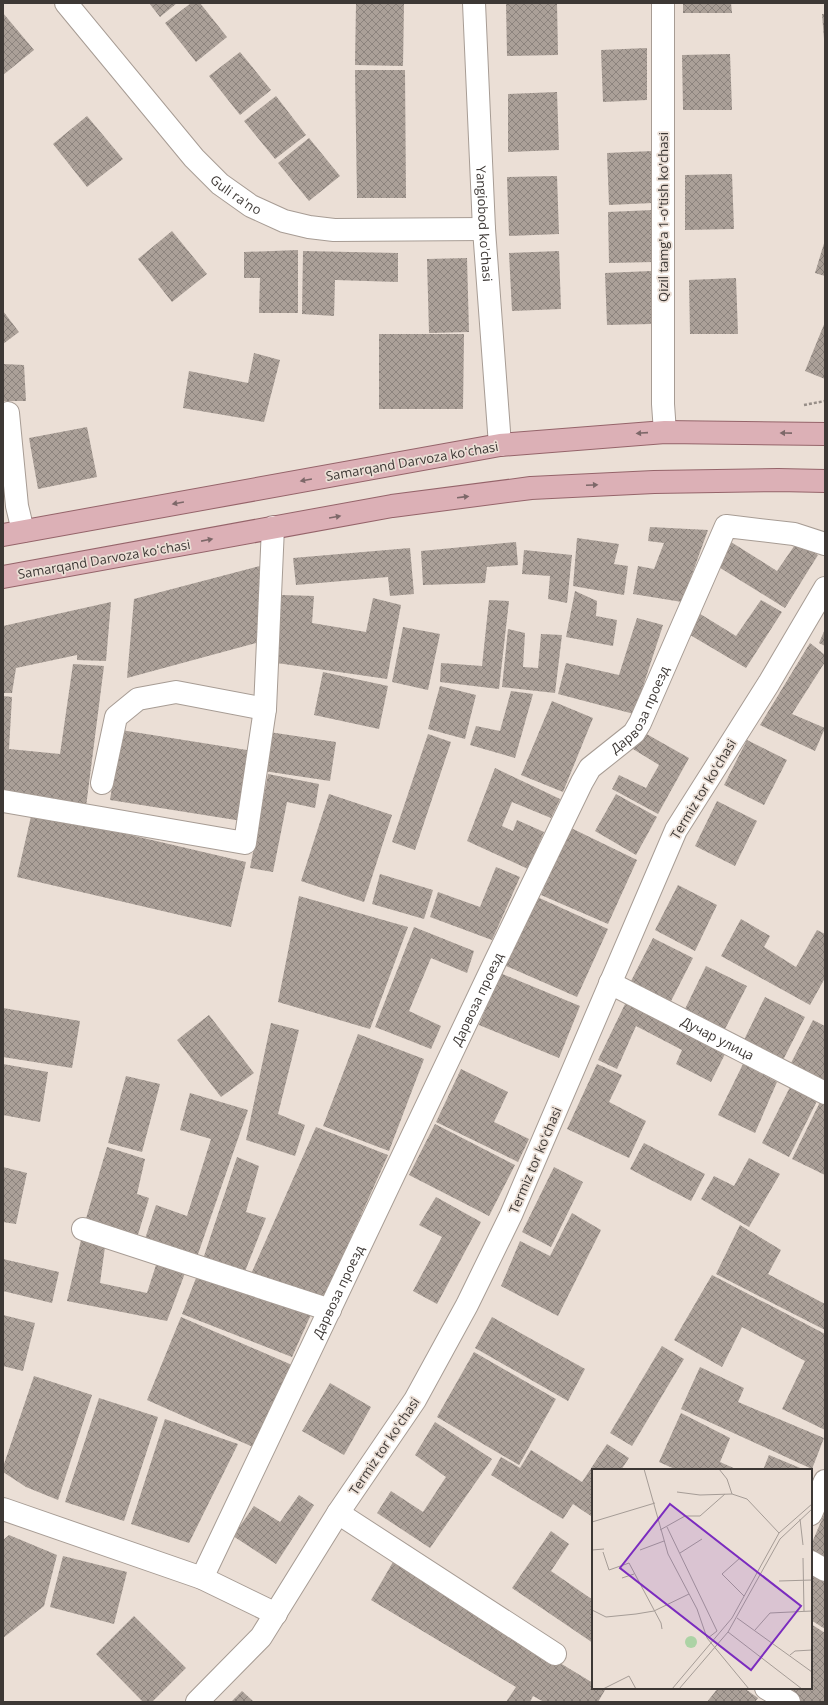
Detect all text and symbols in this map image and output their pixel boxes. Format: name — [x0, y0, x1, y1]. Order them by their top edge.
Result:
street label: Qizil tamg'a 1-o'tish ko'chasi — [654, 132, 672, 302]
street label: Yangiobod ko'chasi — [472, 165, 497, 282]
street label: Guli ra'no — [206, 170, 264, 219]
one-way arrow — [636, 430, 648, 437]
one-way arrow — [779, 430, 792, 436]
street label: Samarqand Darvoza koʻchasi — [324, 437, 500, 485]
one-way arrow — [300, 478, 312, 484]
one-way arrow — [586, 482, 598, 489]
one-way arrow — [457, 494, 469, 500]
one-way arrow — [172, 501, 184, 507]
one-way arrow — [328, 513, 341, 519]
street label: Samarqand Darvoza koʻchasi — [16, 535, 192, 583]
one-way arrow — [201, 537, 213, 543]
street label: Дарвоза проезд — [606, 662, 673, 758]
street label: Termiz tor koʻchasi — [666, 735, 740, 843]
street label: Дарвоза проезд — [447, 949, 507, 1049]
street label: Дучар улица — [678, 1012, 757, 1064]
street label: Termiz tor koʻchasi — [504, 1104, 566, 1216]
street label: Дарвоза проезд — [308, 1242, 368, 1341]
street label: Termiz tor koʻchasi — [345, 1394, 423, 1498]
inset map — [592, 1469, 812, 1689]

